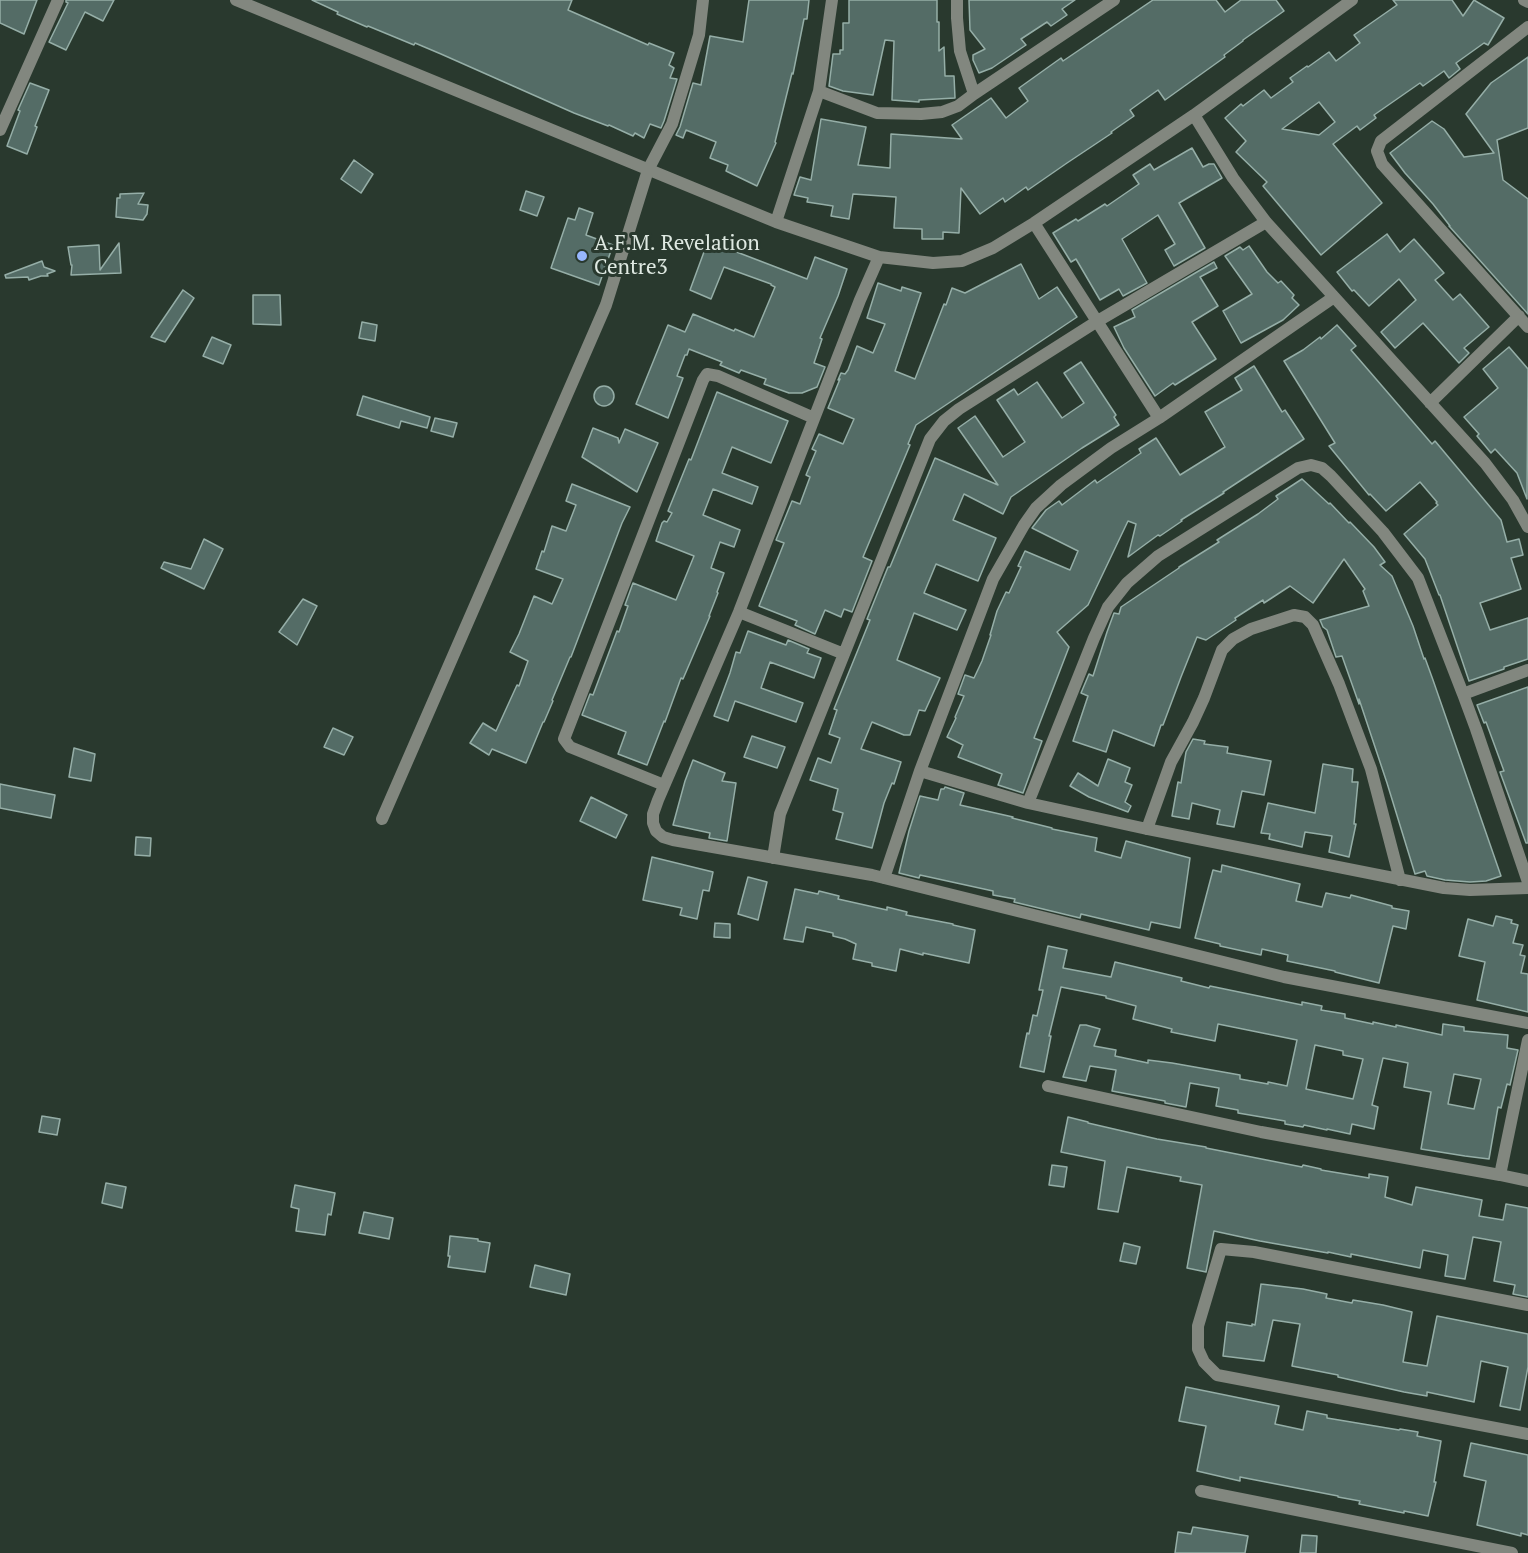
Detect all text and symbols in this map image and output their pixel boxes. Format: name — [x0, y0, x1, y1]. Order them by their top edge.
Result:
place label: A.F.M. Revelation Centre3 — [594, 231, 760, 281]
marker: A.F.M. Revelation Centre3 — [575, 249, 589, 263]

